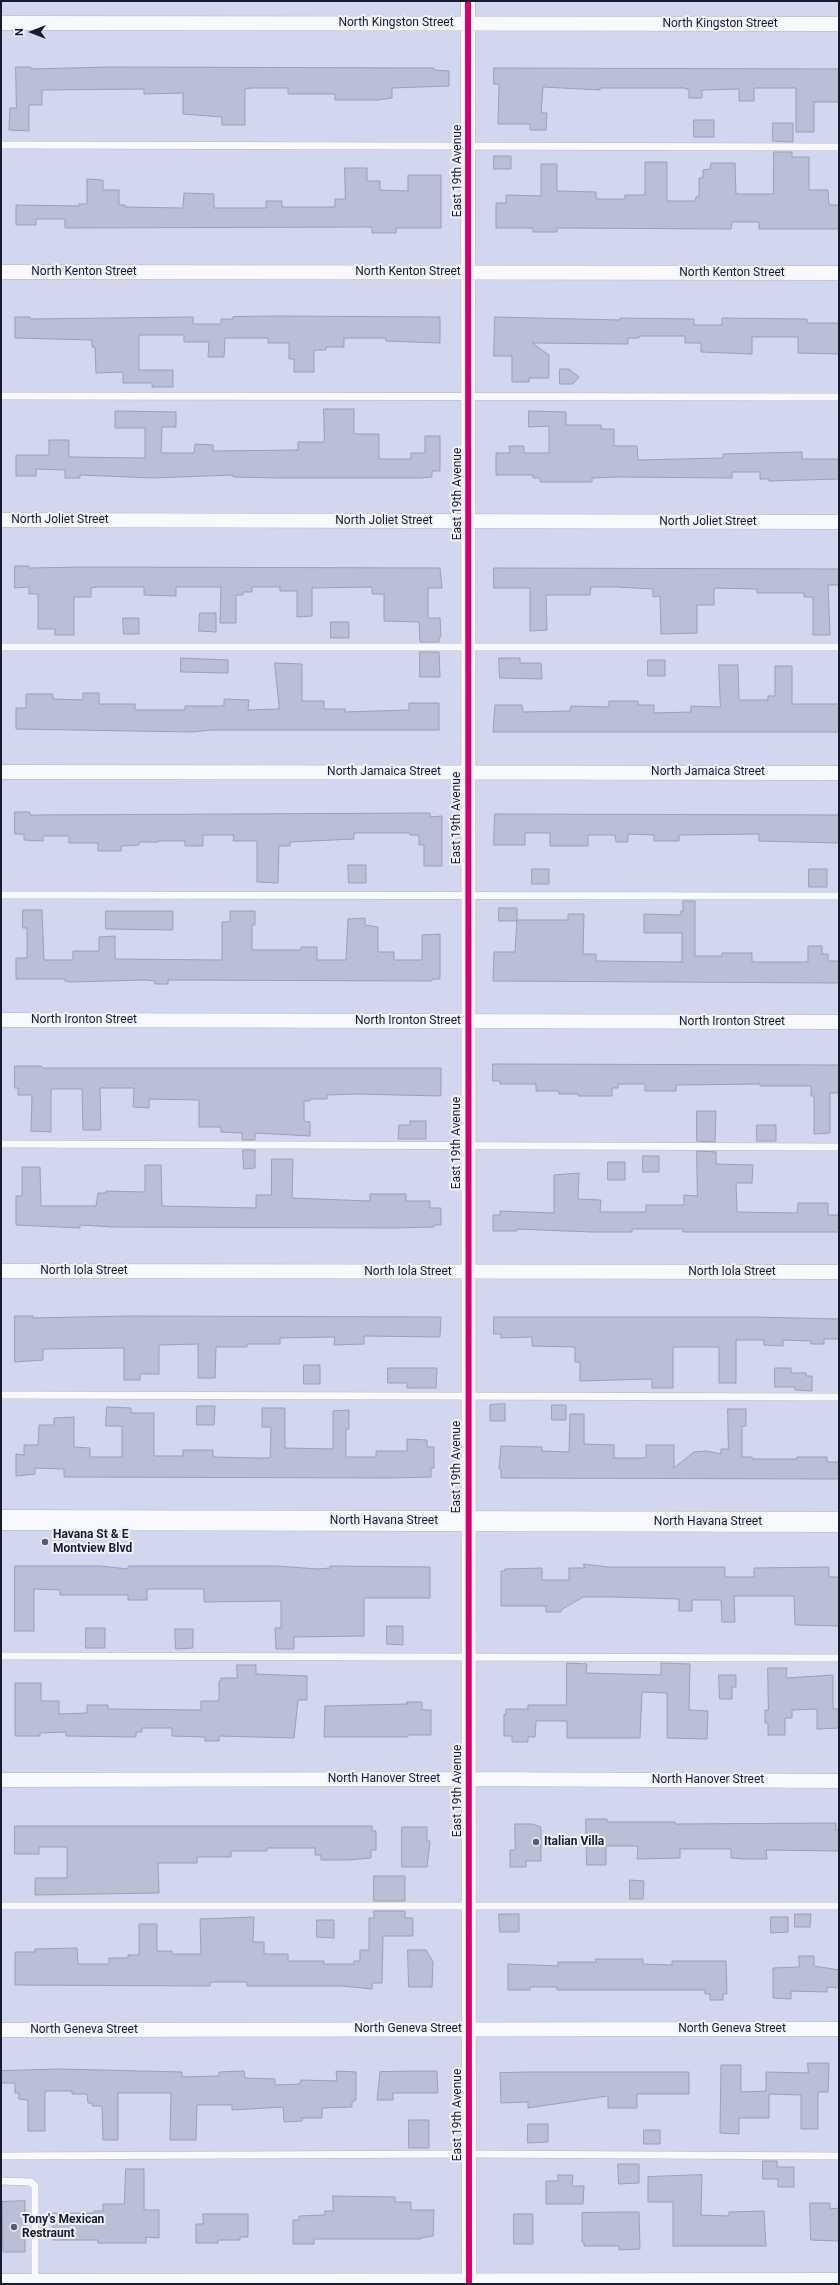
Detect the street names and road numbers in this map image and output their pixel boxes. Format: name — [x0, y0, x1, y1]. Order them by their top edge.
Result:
street label: North Kingston Street — [338, 16, 454, 30]
street label: North Kingston Street — [662, 17, 778, 31]
street label: East 19th Avenue — [451, 125, 465, 217]
street label: North Kenton Street — [31, 265, 137, 279]
street label: North Kenton Street — [355, 265, 461, 279]
street label: North Kenton Street — [679, 266, 785, 280]
street label: East 19th Avenue — [451, 448, 465, 540]
street label: North Joliet Street — [11, 513, 109, 527]
street label: North Joliet Street — [335, 514, 433, 528]
street label: North Joliet Street — [659, 515, 757, 529]
street label: North Jamaica Street — [327, 765, 441, 779]
street label: North Jamaica Street — [651, 765, 765, 779]
street label: East 19th Avenue — [450, 772, 464, 864]
street label: North Ironton Street — [31, 1013, 137, 1027]
street label: North Ironton Street — [355, 1014, 461, 1028]
street label: North Ironton Street — [679, 1015, 785, 1029]
street label: East 19th Avenue — [450, 1097, 464, 1189]
street label: North Iola Street — [40, 1264, 128, 1278]
street label: North Iola Street — [364, 1265, 452, 1279]
street label: North Iola Street — [688, 1265, 776, 1279]
street label: East 19th Avenue — [450, 1421, 464, 1513]
street label: North Havana Street — [330, 1514, 438, 1528]
street label: North Havana Street — [654, 1515, 762, 1529]
street label: East 19th Avenue — [451, 1745, 465, 1837]
street label: North Hanover Street — [328, 1772, 440, 1786]
street label: North Hanover Street — [652, 1773, 764, 1787]
street label: North Geneva Street — [354, 2022, 462, 2036]
street label: North Geneva Street — [678, 2022, 786, 2036]
street label: North Geneva Street — [30, 2023, 138, 2037]
street label: East 19th Avenue — [451, 2069, 465, 2161]

